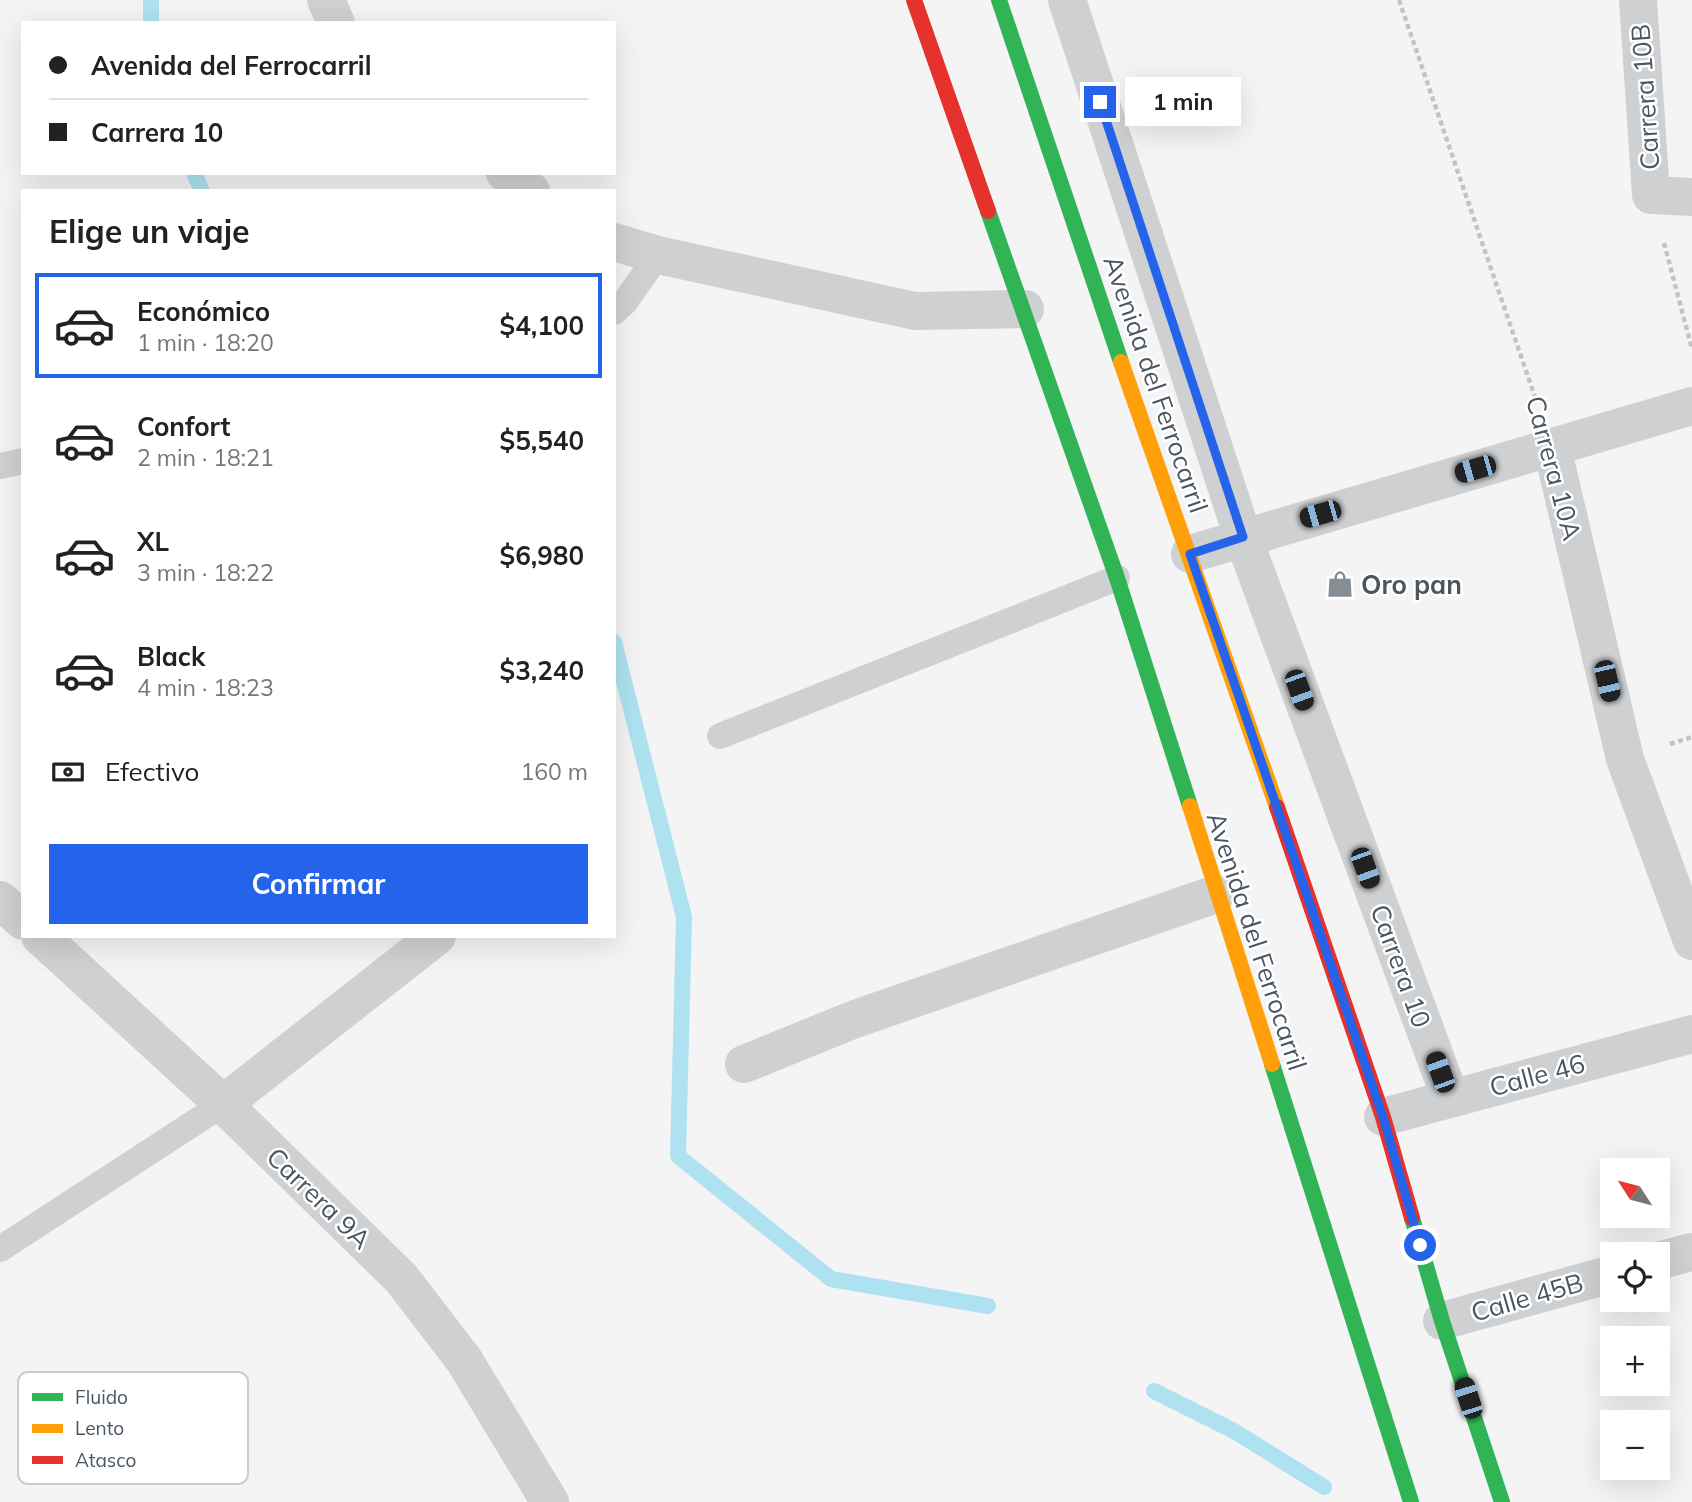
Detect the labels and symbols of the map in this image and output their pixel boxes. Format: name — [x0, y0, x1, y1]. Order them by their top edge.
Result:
street label: Carrera 10B — [1623, 23, 1667, 171]
callout: 1 min — [1124, 78, 1240, 126]
route end — [1084, 86, 1116, 118]
street label: Avenida del Ferrocarril — [1096, 251, 1216, 517]
street label: Carrera 10A — [1519, 392, 1589, 544]
car — [1452, 453, 1499, 485]
car — [1297, 498, 1344, 530]
place label: Oro pan — [1361, 568, 1462, 601]
shop icon: Oro pan — [1325, 569, 1355, 599]
car — [1593, 658, 1622, 704]
car — [1282, 667, 1317, 713]
street label: Avenida del Ferrocarril — [1200, 808, 1314, 1074]
car — [1348, 845, 1383, 891]
street label: Carrera 10 — [1363, 900, 1439, 1032]
street label: Calle 46 — [1486, 1046, 1588, 1104]
car — [1423, 1049, 1458, 1095]
street label: Carrera 9A — [260, 1140, 378, 1256]
north arrow — [1600, 1158, 1670, 1228]
route start — [1404, 1229, 1436, 1261]
street label: Calle 45B — [1467, 1265, 1587, 1329]
legend — [18, 1372, 248, 1484]
car — [1452, 1375, 1485, 1421]
text: Fluido — [75, 1385, 128, 1409]
text: Lento — [75, 1416, 124, 1440]
text: Atasco — [75, 1448, 136, 1472]

